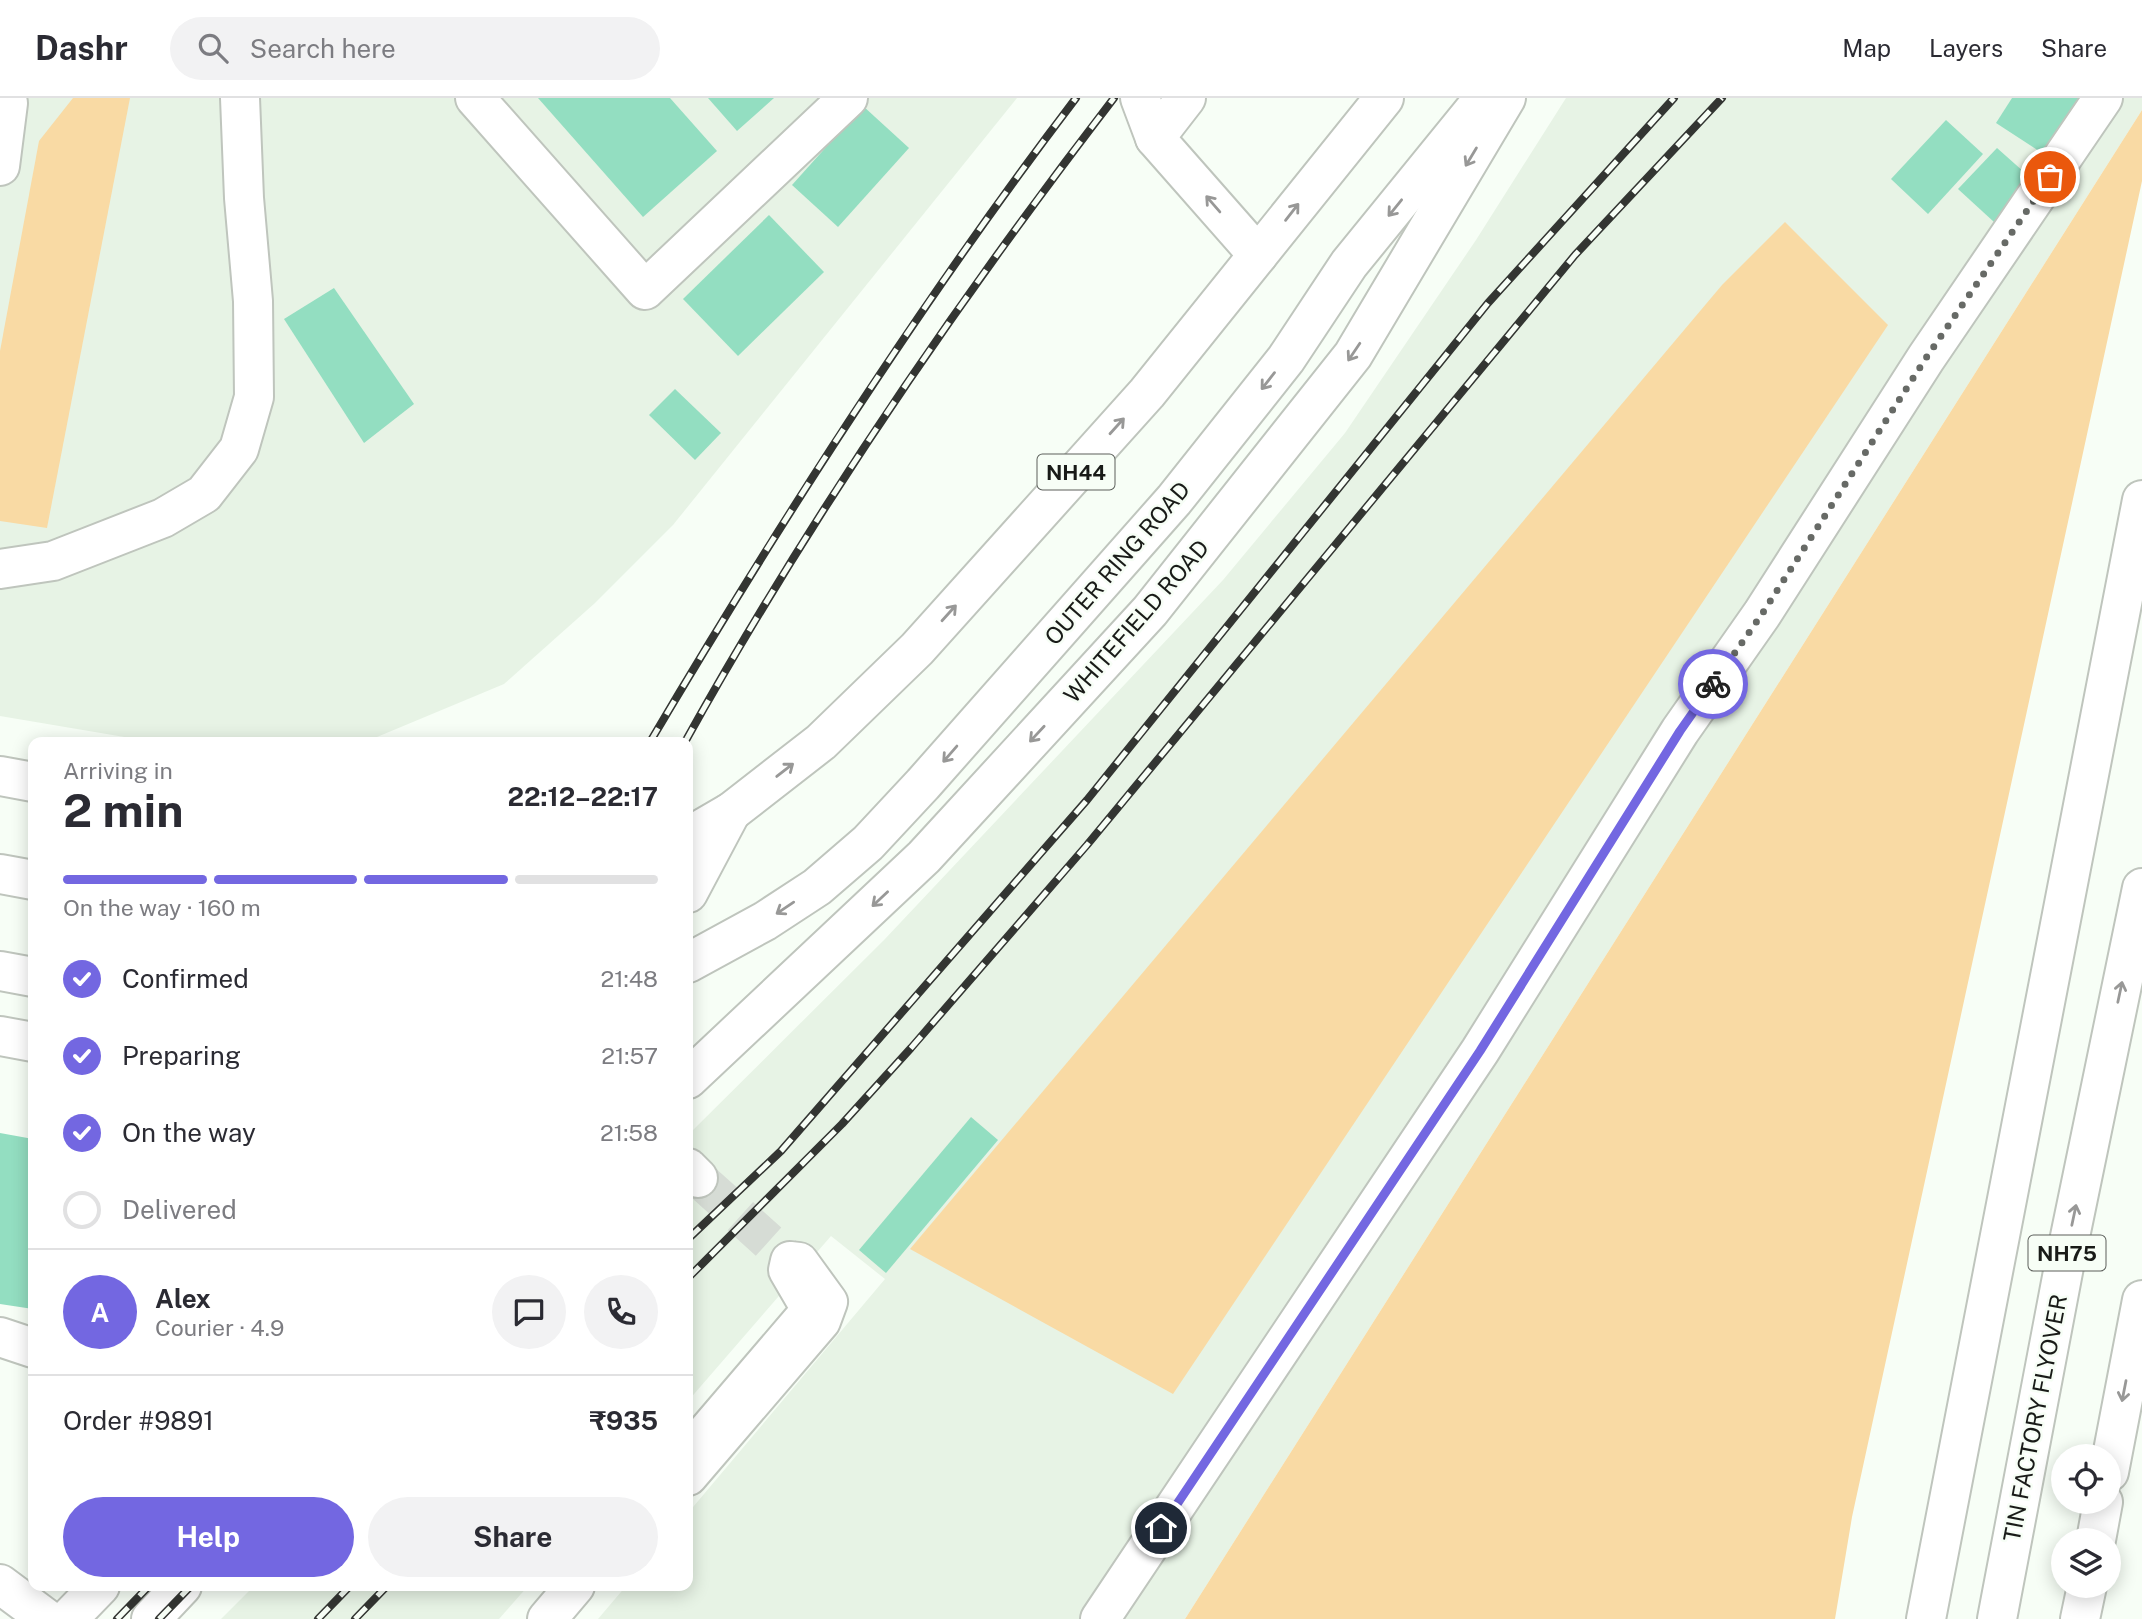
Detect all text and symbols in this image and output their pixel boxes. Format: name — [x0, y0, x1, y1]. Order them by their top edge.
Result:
search box — [170, 17, 660, 80]
text: Dashr — [35, 29, 128, 67]
icon: search — [194, 29, 232, 67]
text: Search here — [250, 33, 396, 64]
text: Map — [1842, 34, 1891, 62]
text: Layers — [1929, 34, 2003, 62]
text: Share — [2041, 34, 2107, 62]
one-way arrow — [1464, 146, 1478, 166]
pin — [2020, 147, 2080, 207]
icon: bag — [2031, 158, 2069, 196]
one-way arrow — [1205, 195, 1221, 213]
one-way arrow — [1387, 198, 1403, 216]
one-way arrow — [1285, 203, 1300, 221]
one-way arrow — [1347, 342, 1361, 361]
one-way arrow — [1261, 371, 1276, 390]
one-way arrow — [1109, 418, 1126, 435]
road number: NH44 — [1038, 454, 1114, 490]
street label: OUTER RING ROAD — [1039, 476, 1195, 650]
street label: WHITEFIELD ROAD — [1058, 534, 1214, 708]
one-way arrow — [941, 604, 957, 622]
courier — [1678, 649, 1748, 719]
icon: bike — [1694, 665, 1732, 703]
one-way arrow — [1029, 725, 1045, 743]
one-way arrow — [942, 745, 958, 763]
text: Arriving in — [63, 757, 173, 784]
one-way arrow — [775, 762, 793, 777]
text: 22:12–22:17 — [507, 781, 658, 812]
text: 2 min — [63, 783, 183, 837]
one-way arrow — [872, 890, 889, 907]
text: On the way · 160 m — [63, 894, 261, 921]
one-way arrow — [775, 902, 795, 916]
icon: check — [63, 960, 101, 998]
text: Confirmed — [122, 963, 249, 994]
text: 21:48 — [601, 965, 658, 992]
one-way arrow — [2114, 981, 2128, 1004]
icon: check — [63, 1037, 101, 1075]
text: Preparing — [122, 1040, 241, 1071]
text: 21:57 — [601, 1042, 658, 1069]
icon: check — [63, 1114, 101, 1152]
text: On the way — [122, 1117, 256, 1148]
text: 21:58 — [600, 1119, 658, 1146]
text: Delivered — [122, 1194, 237, 1225]
one-way arrow — [2068, 1204, 2082, 1227]
road number: NH75 — [2028, 1236, 2106, 1270]
button: chat — [492, 1275, 566, 1349]
button: phone — [584, 1275, 658, 1349]
text: Alex — [155, 1283, 211, 1314]
street label: TIN FACTORY FLYOVER — [1998, 1292, 2072, 1544]
text: A — [91, 1297, 109, 1328]
text: Courier · 4.9 — [155, 1314, 284, 1341]
one-way arrow — [2117, 1379, 2131, 1402]
text: Order #9891 — [63, 1405, 214, 1436]
text: ₹935 — [589, 1405, 658, 1436]
map controls — [2051, 1444, 2121, 1598]
button: locate — [2051, 1444, 2121, 1514]
button: Help — [63, 1497, 354, 1577]
button: Share — [368, 1497, 658, 1577]
pin — [1131, 1498, 1191, 1558]
icon: home — [1142, 1509, 1180, 1547]
button: layers — [2051, 1528, 2121, 1598]

